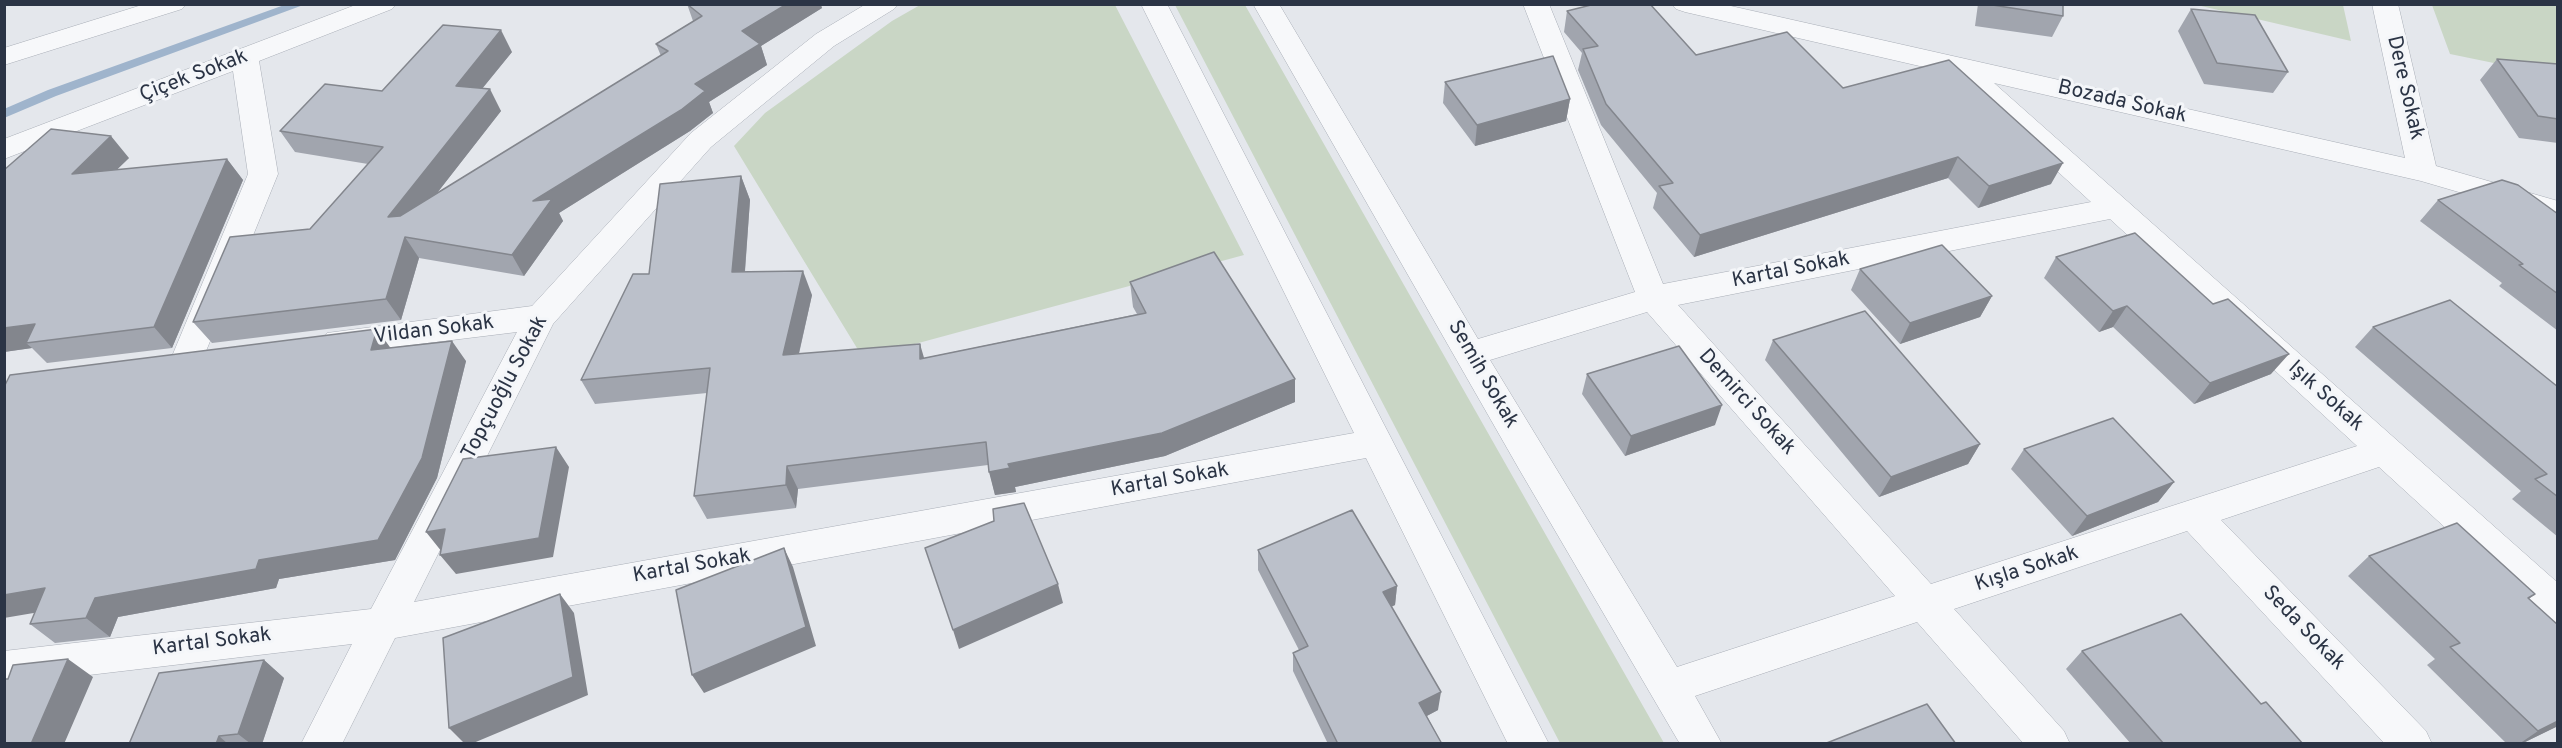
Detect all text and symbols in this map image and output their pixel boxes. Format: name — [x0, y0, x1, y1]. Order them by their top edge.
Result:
street label: Dere Sokak — [2380, 33, 2428, 143]
street label: Çiçek Sokak — [136, 45, 252, 109]
street label: Bozada Sokak — [2055, 76, 2189, 130]
street label: Kartal Sokak — [1730, 247, 1852, 295]
street label: Vildan Sokak — [372, 311, 496, 351]
street label: Topçuoğlu Sokak — [458, 312, 554, 464]
street label: Semih Sokak — [1441, 317, 1523, 433]
street label: Demirci Sokak — [1692, 345, 1800, 461]
street label: Işık Sokak — [2282, 356, 2368, 438]
street label: Kartal Sokak — [1109, 458, 1231, 504]
street label: Kışla Sokak — [1972, 541, 2082, 599]
street label: Kartal Sokak — [631, 544, 753, 590]
street label: Seda Sokak — [2256, 581, 2350, 677]
street label: Kartal Sokak — [151, 623, 273, 663]

